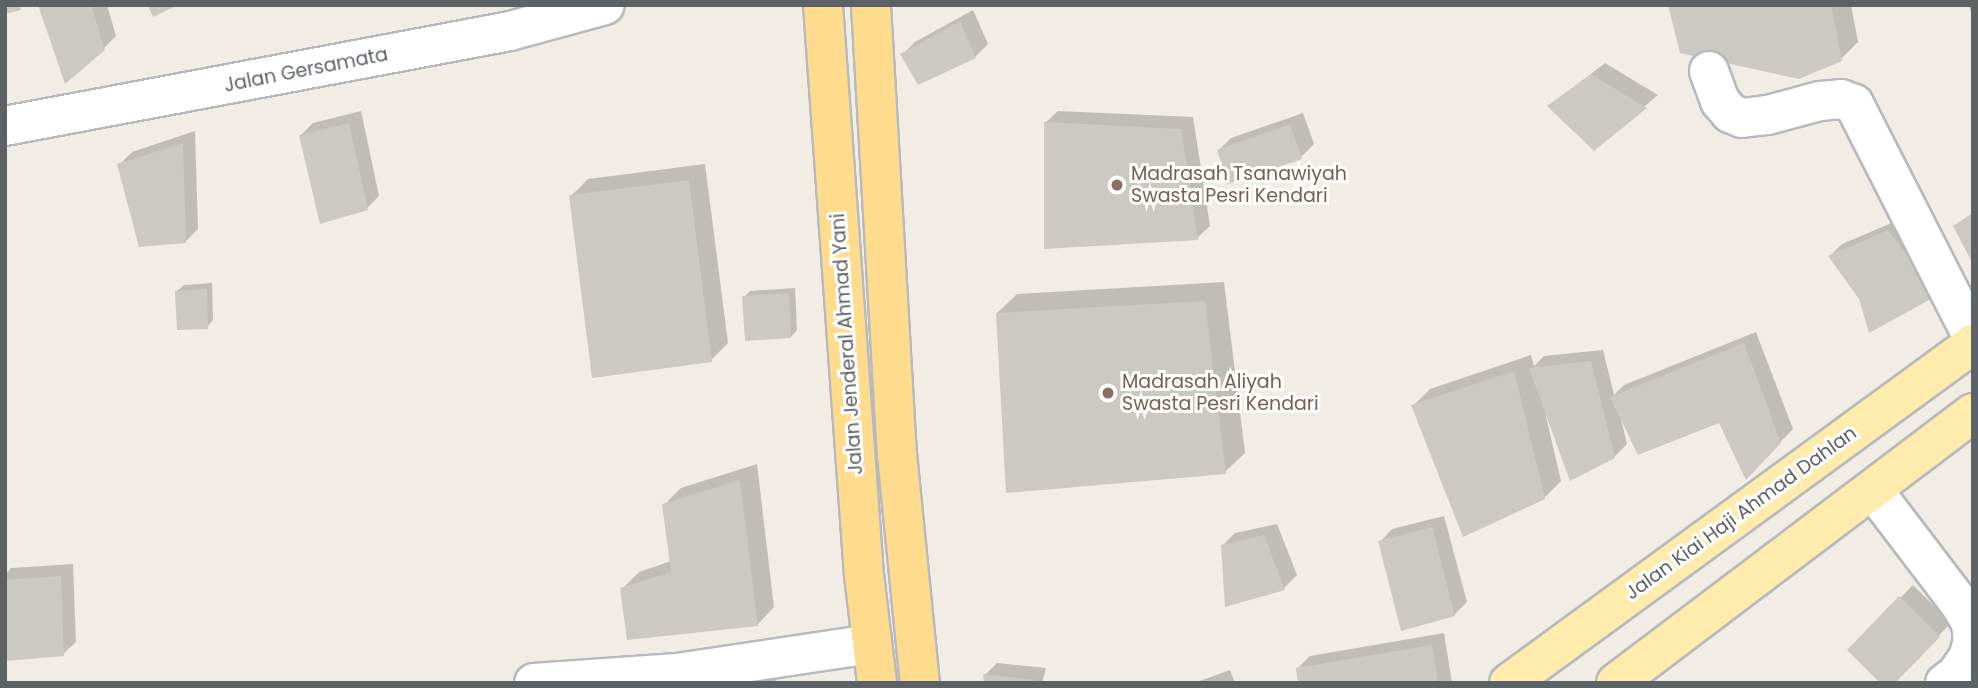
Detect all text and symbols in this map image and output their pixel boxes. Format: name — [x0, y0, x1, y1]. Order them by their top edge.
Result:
street label: Jalan Gersamata — [222, 43, 390, 97]
place label: Madrasah Tsanawiyah Swasta Pesri Kendari — [1131, 163, 1347, 207]
marker: Madrasah Tsanawiyah Swasta Pesri Kendari — [1109, 177, 1125, 193]
street label: Jalan Jenderal Ahmad Yani — [826, 213, 868, 475]
place label: Madrasah Aliyah Swasta Pesri Kendari — [1122, 371, 1319, 415]
marker: Madrasah Aliyah Swasta Pesri Kendari — [1100, 385, 1116, 401]
street label: Jalan Kiai Haji Ahmad Dahlan — [1621, 421, 1861, 605]

